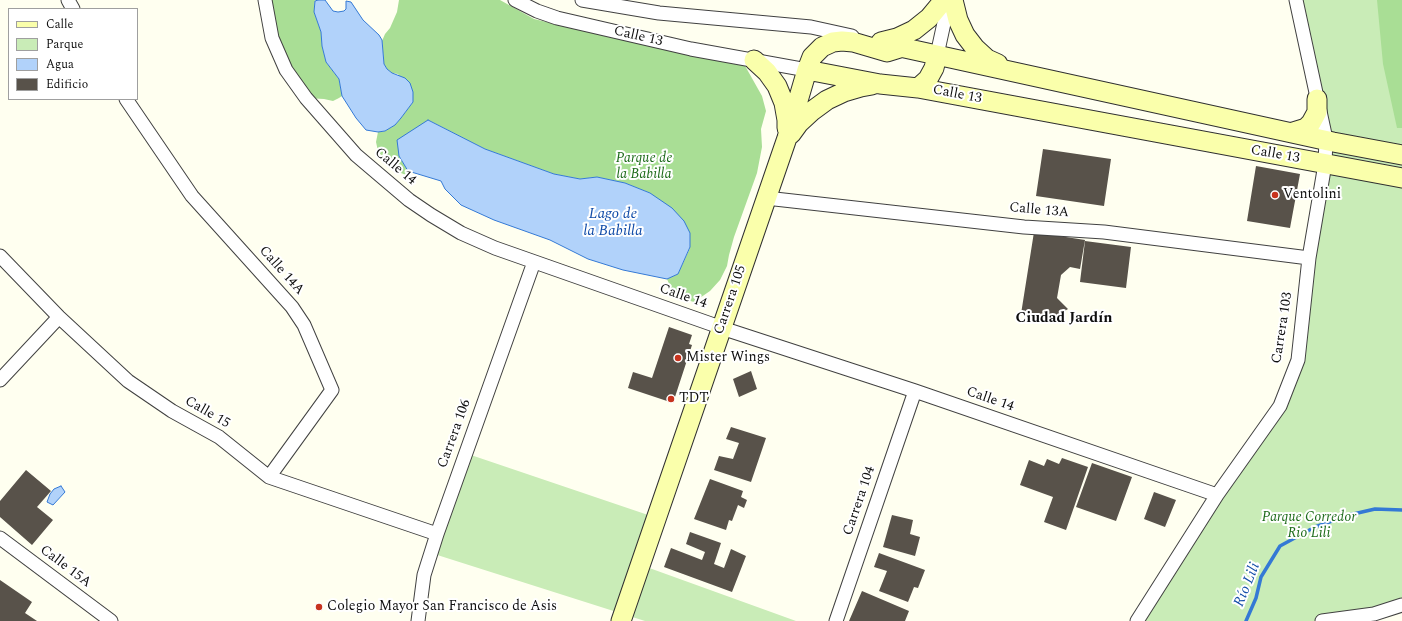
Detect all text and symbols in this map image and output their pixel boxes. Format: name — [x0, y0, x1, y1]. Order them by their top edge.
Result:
legend — [8, 8, 138, 100]
text: Calle — [46, 15, 73, 34]
street label: Calle 13 — [612, 23, 664, 51]
text: Parque — [46, 35, 83, 54]
text: Agua — [46, 55, 74, 74]
text: Edificio — [46, 75, 88, 94]
street label: Calle 13 — [931, 82, 983, 108]
street label: Calle 13 — [1249, 142, 1301, 168]
street label: Calle 14 — [371, 145, 419, 189]
park label: Parque de la Babilla — [616, 151, 672, 184]
place label: Ventolini — [1283, 187, 1341, 203]
marker: Ventolini — [1270, 190, 1280, 200]
street label: Calle 13A — [1008, 200, 1070, 222]
water label: Lago de la Babilla — [583, 206, 643, 241]
street label: Calle 14A — [255, 243, 307, 299]
street label: Carrera 105 — [711, 263, 751, 337]
street label: Calle 14 — [657, 281, 709, 313]
street label: Carrera 103 — [1269, 291, 1297, 365]
district label: Ciudad Jardín — [1016, 310, 1112, 328]
place label: Mister Wings — [686, 350, 770, 366]
marker: Mister Wings — [673, 353, 683, 363]
street label: Calle 14 — [964, 384, 1016, 416]
place label: TDT — [679, 391, 709, 407]
street label: Calle 15 — [181, 393, 233, 433]
marker: TDT — [666, 394, 676, 404]
street label: Carrera 106 — [435, 397, 475, 471]
street label: Carrera 104 — [840, 464, 880, 538]
park label: Parque Corredor Rio Lili — [1262, 510, 1356, 542]
street label: Calle 15A — [36, 542, 94, 592]
water label: Río Lili — [1231, 560, 1265, 610]
place label: Colegio Mayor San Francisco de Asis — [327, 599, 557, 615]
marker: Colegio Mayor San Francisco de Asis — [314, 602, 324, 612]

